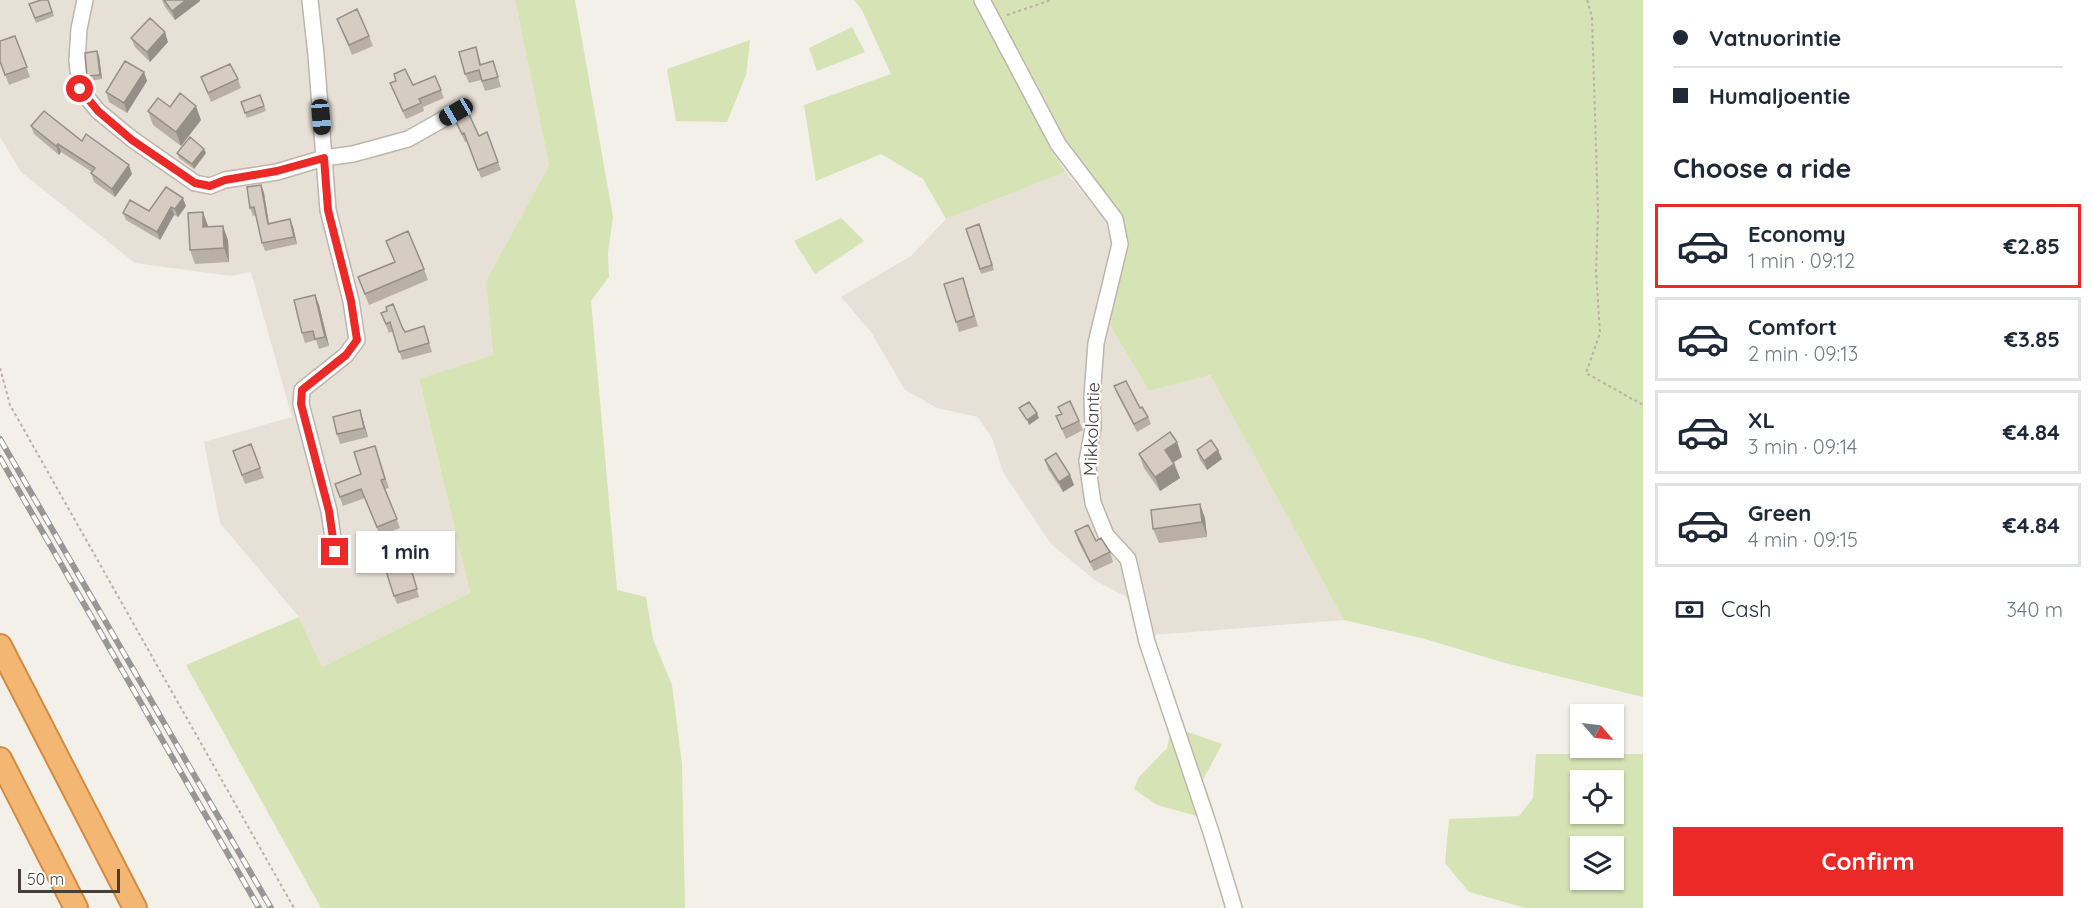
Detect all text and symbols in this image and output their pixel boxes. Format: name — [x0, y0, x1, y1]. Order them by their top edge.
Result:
text: Vatnuorintie — [1709, 24, 1841, 52]
route start — [66, 75, 93, 102]
text: Humaljoentie — [1709, 82, 1851, 110]
car — [436, 95, 476, 129]
car — [310, 98, 332, 136]
text: Choose a ride — [1673, 151, 1851, 185]
icon: car — [1676, 219, 1730, 273]
text: Economy — [1748, 220, 1846, 248]
text: €2.85 — [2003, 232, 2060, 260]
text: 1 min · 09:12 — [1748, 248, 1855, 273]
icon: car — [1676, 312, 1730, 366]
text: Comfort — [1748, 313, 1837, 341]
text: €3.85 — [2004, 325, 2060, 353]
text: 2 min · 09:13 — [1748, 341, 1858, 366]
street label: Mikkolantie — [1078, 382, 1105, 476]
icon: car — [1676, 405, 1730, 459]
text: XL — [1748, 406, 1775, 434]
text: €4.84 — [2003, 418, 2060, 446]
text: 3 min · 09:14 — [1748, 434, 1857, 459]
icon: car — [1676, 498, 1730, 552]
text: Green — [1748, 499, 1811, 527]
text: €4.84 — [2003, 511, 2060, 539]
text: 4 min · 09:15 — [1748, 527, 1858, 552]
callout: 1 min — [356, 531, 455, 573]
route end — [321, 538, 348, 565]
text: 1 min — [381, 539, 430, 564]
icon: cash — [1673, 593, 1706, 626]
text: Cash — [1721, 595, 1772, 623]
text: 340 m — [2006, 597, 2063, 622]
north arrow — [1570, 704, 1624, 758]
map controls — [1570, 704, 1624, 890]
button: locate — [1570, 770, 1624, 824]
button: Confirm — [1673, 827, 2063, 896]
button: layers — [1570, 836, 1624, 890]
scale bar — [18, 866, 120, 894]
text: 50 m — [27, 869, 64, 889]

